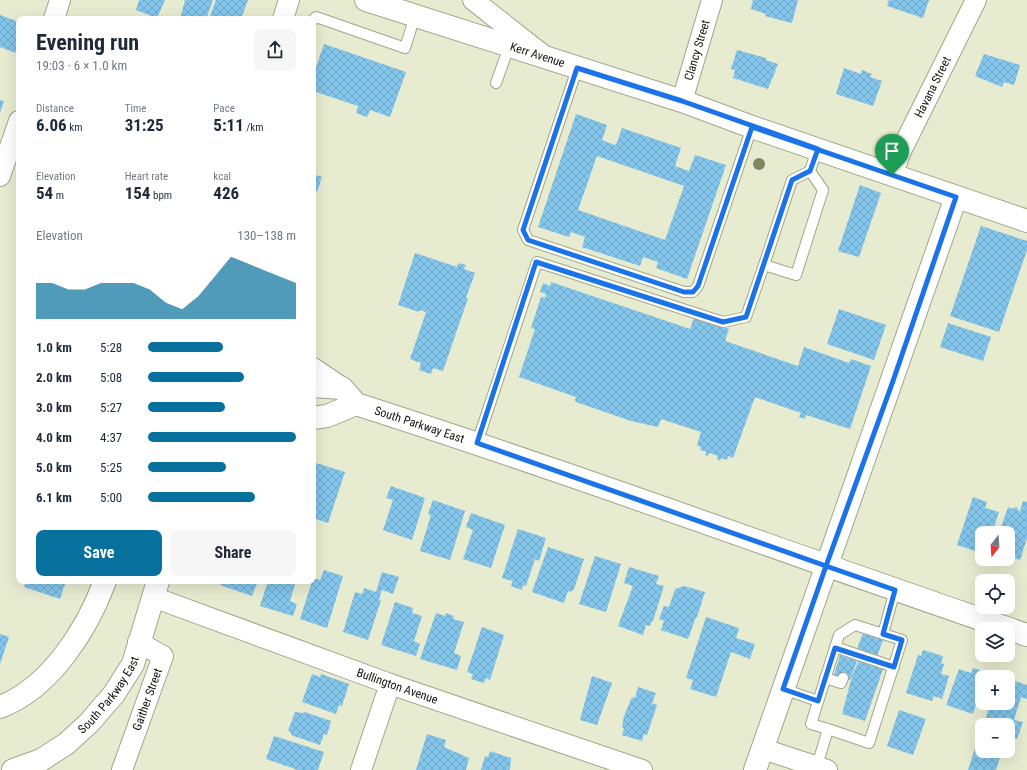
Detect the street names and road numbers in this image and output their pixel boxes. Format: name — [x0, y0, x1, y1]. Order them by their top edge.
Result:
street label: Clancy Street — [681, 18, 713, 82]
street label: Kerr Avenue — [508, 40, 567, 70]
street label: Havana Street — [912, 54, 954, 120]
street label: South Parkway East — [373, 403, 466, 446]
street label: South Parkway East — [75, 654, 142, 737]
street label: Bullington Avenue — [355, 665, 440, 707]
street label: Gaither Street — [130, 666, 165, 732]

